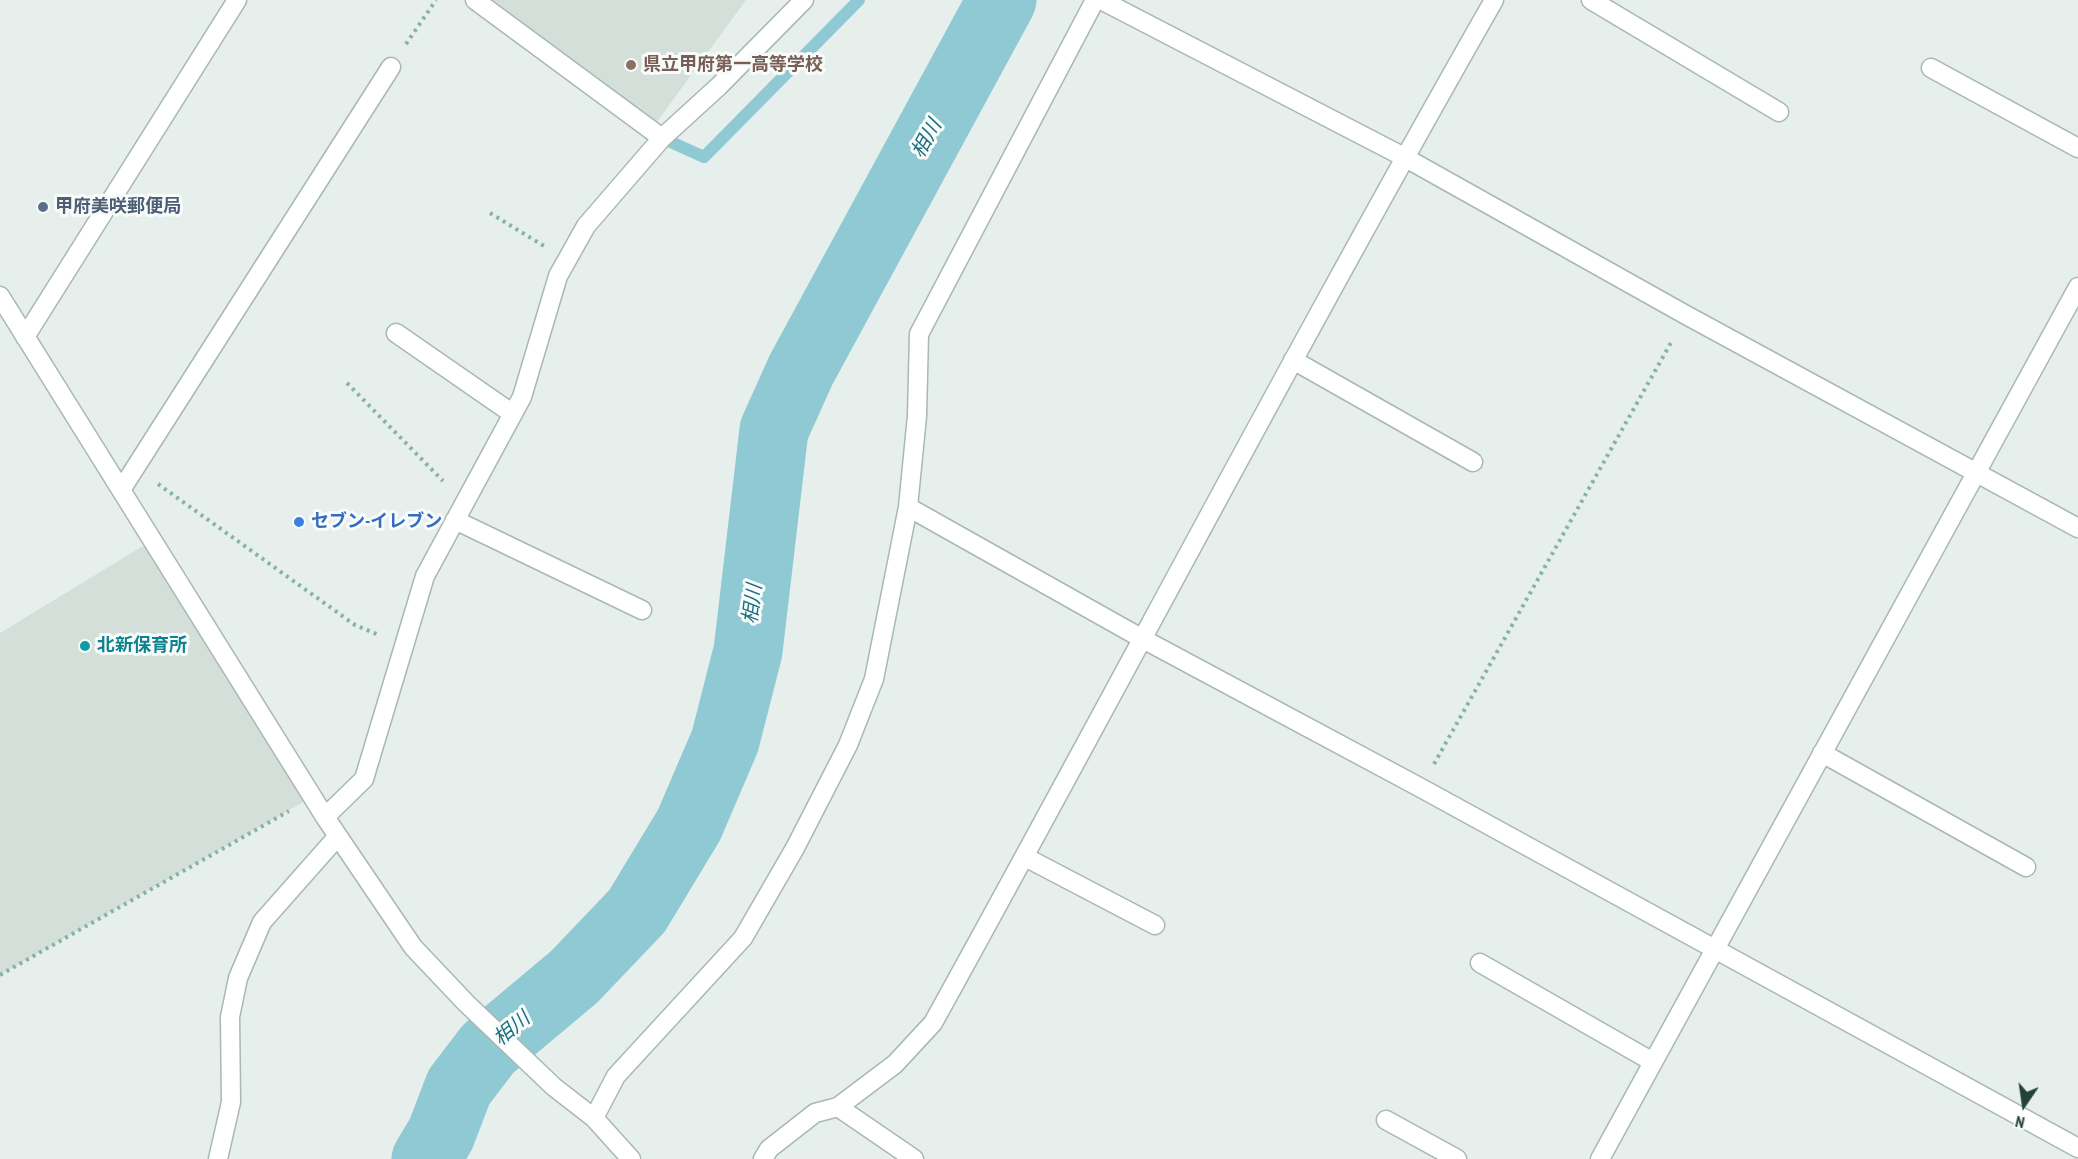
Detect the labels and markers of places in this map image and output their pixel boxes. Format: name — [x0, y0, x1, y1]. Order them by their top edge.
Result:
place label: 県立甲府第一高等学校 — [643, 54, 823, 76]
marker: 県立甲府第一高等学校 — [624, 58, 638, 72]
place label: 甲府美咲郵便局 — [55, 196, 181, 218]
marker: 甲府美咲郵便局 — [36, 200, 50, 214]
place label: セブン-イレブン — [311, 511, 442, 533]
marker: セブン-イレブン — [292, 515, 306, 529]
place label: 北新保育所 — [97, 635, 187, 657]
marker: 北新保育所 — [78, 639, 92, 653]

